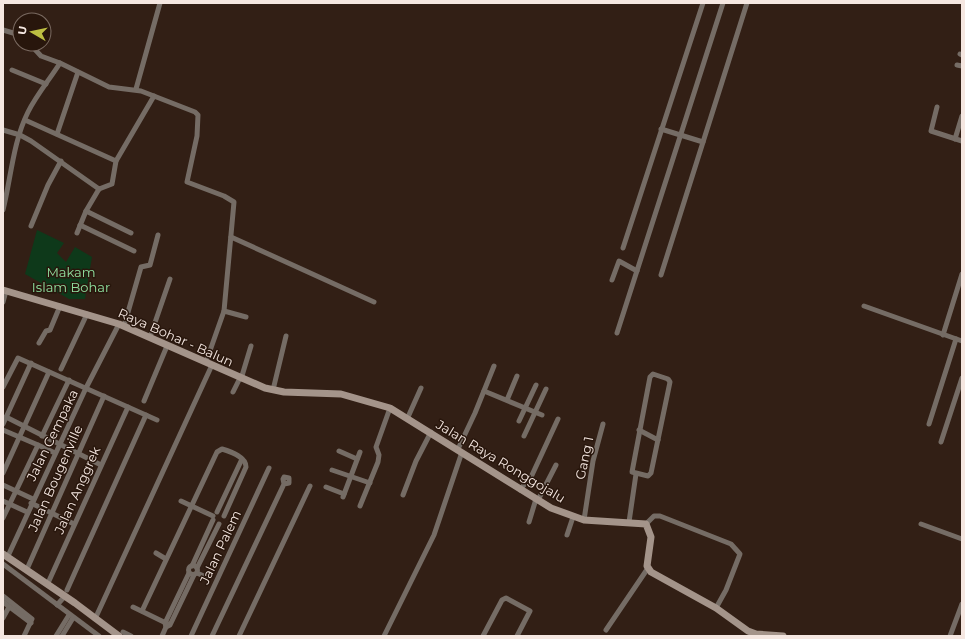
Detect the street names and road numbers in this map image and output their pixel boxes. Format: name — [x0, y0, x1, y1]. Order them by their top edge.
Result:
street label: Raya Bohar - Balun — [116, 304, 236, 370]
street label: Jalan Cempaka — [22, 387, 81, 484]
street label: Jalan Raya Ronggojalu — [433, 416, 569, 506]
street label: Jalan Bougenville — [24, 422, 86, 535]
street label: Gang 1 — [572, 435, 596, 481]
street label: Jalan Anggrek — [50, 444, 104, 537]
street label: Jalan Palem — [196, 508, 244, 587]

